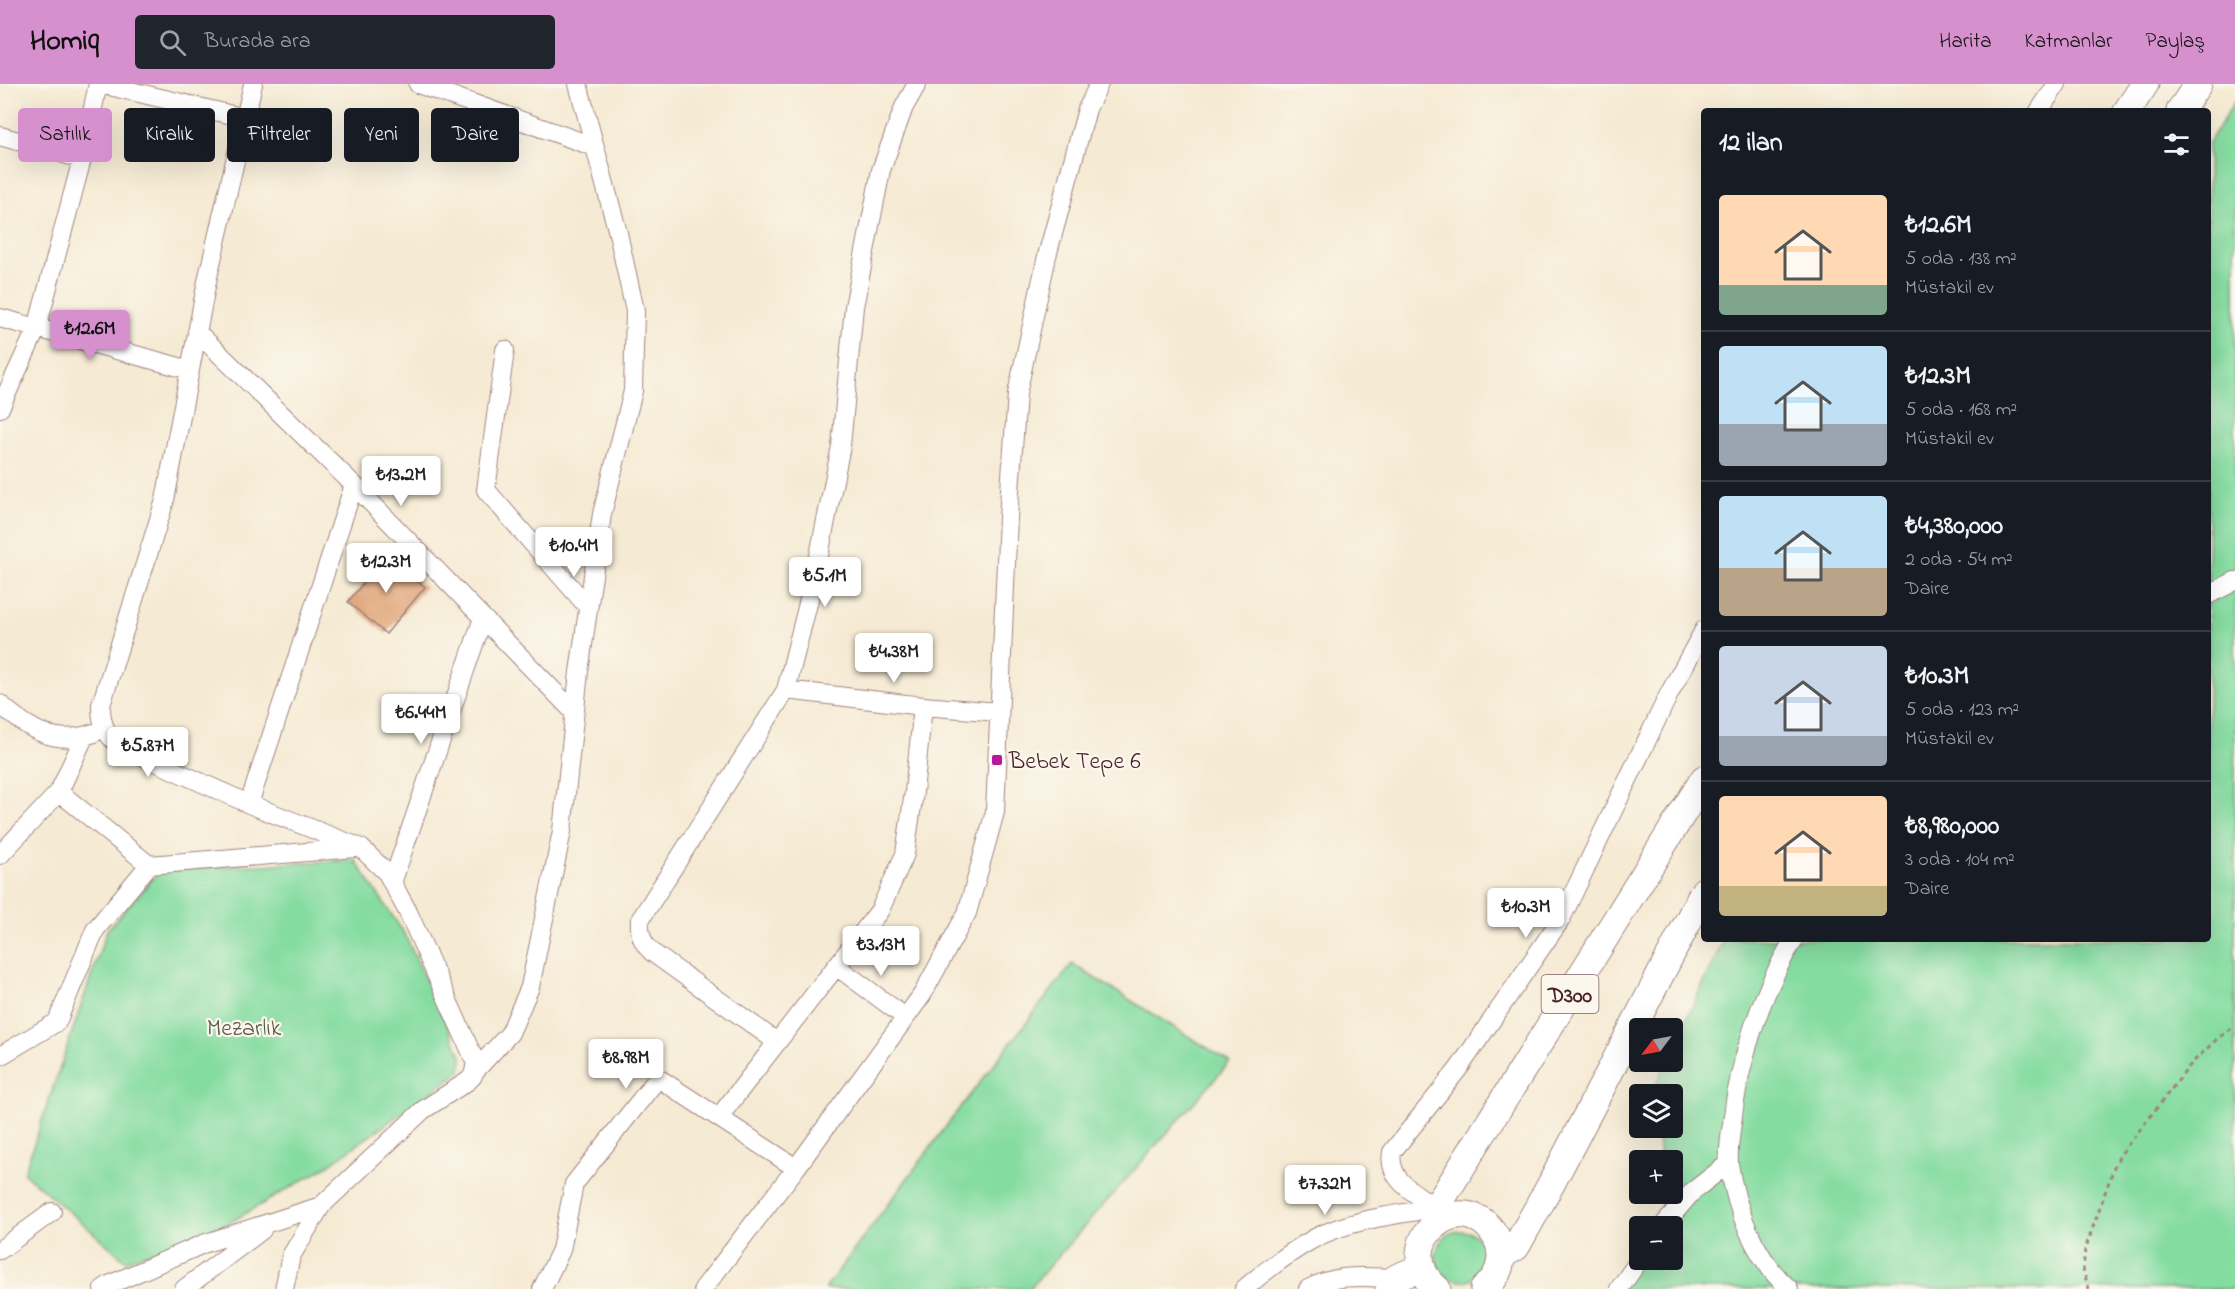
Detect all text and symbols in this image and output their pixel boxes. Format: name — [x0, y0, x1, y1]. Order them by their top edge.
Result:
search box — [135, 15, 555, 69]
text: Homiq — [30, 22, 99, 63]
icon: search — [156, 26, 189, 59]
text: Burada ara — [204, 26, 311, 58]
text: Harita — [1939, 27, 1992, 57]
text: Katmanlar — [2025, 27, 2113, 57]
text: Paylaş — [2146, 27, 2205, 57]
chip: Satılık — [18, 108, 112, 162]
chip: Kiralık — [124, 108, 215, 162]
chip: Filtreler — [227, 108, 332, 162]
chip: Yeni — [344, 108, 419, 162]
chip: Daire — [431, 108, 519, 162]
text: 12 ilan — [1719, 125, 1783, 163]
icon: filters — [2160, 128, 2193, 161]
text: ₺12.6M — [1905, 207, 1972, 245]
icon: home — [1767, 219, 1839, 291]
text: 5 oda · 138 m² — [1905, 245, 2017, 274]
text: Müstakil ev — [1905, 274, 1994, 303]
pin: ₺12.6M — [41, 310, 139, 361]
text: ₺12.6M — [64, 315, 116, 344]
text: ₺12.3M — [1905, 358, 1971, 396]
icon: home — [1767, 370, 1839, 442]
text: 5 oda · 168 m² — [1905, 396, 2017, 425]
text: Müstakil ev — [1905, 425, 1994, 454]
pin: ₺13.2M — [352, 456, 450, 507]
text: ₺13.2M — [376, 461, 426, 490]
text: ₺4,380,000 — [1905, 508, 2003, 546]
icon: home — [1767, 520, 1839, 592]
pin: ₺10.4M — [525, 527, 623, 578]
text: ₺10.4M — [549, 532, 599, 561]
pin: ₺12.3M — [337, 543, 435, 594]
text: 2 oda · 54 m² — [1905, 546, 2013, 575]
text: ₺12.3M — [361, 548, 411, 577]
pin: ₺5.1M — [783, 557, 867, 608]
text: ₺5.1M — [803, 562, 847, 591]
text: Daire — [1905, 575, 1949, 604]
pin: ₺4.38M — [845, 633, 943, 684]
text: ₺4.38M — [869, 638, 919, 667]
text: ₺10.3M — [1905, 658, 1969, 696]
icon: home — [1767, 670, 1839, 742]
pin: ₺6.44M — [372, 694, 470, 745]
text: 5 oda · 123 m² — [1905, 696, 2019, 725]
text: ₺6.44M — [395, 699, 447, 728]
text: Müstakil ev — [1905, 725, 1994, 754]
pin: ₺5.87M — [99, 727, 197, 778]
text: ₺5.87M — [121, 732, 175, 761]
place label: Bebek Tepe 6 — [1008, 745, 1141, 780]
marker: Bebek Tepe 6 — [990, 753, 1004, 767]
text: ₺8,980,000 — [1905, 808, 1999, 846]
icon: home — [1767, 820, 1839, 892]
text: 3 oda · 104 m² — [1905, 846, 2015, 875]
text: Daire — [1905, 875, 1949, 904]
pin: ₺10.3M — [1477, 888, 1575, 939]
text: ₺10.3M — [1501, 893, 1551, 922]
pin: ₺3.13M — [832, 926, 930, 977]
text: ₺3.13M — [856, 931, 906, 960]
road number: D300 — [1542, 975, 1598, 1013]
park label: Mezarlık — [207, 1012, 282, 1047]
north arrow — [1629, 1018, 1683, 1072]
map controls — [1629, 1018, 1683, 1270]
pin: ₺8.98M — [577, 1039, 675, 1090]
text: ₺8.98M — [602, 1044, 650, 1073]
button: layers — [1629, 1084, 1683, 1138]
button: + — [1629, 1150, 1683, 1204]
pin: ₺7.32M — [1276, 1165, 1374, 1216]
text: ₺7.32M — [1299, 1170, 1351, 1199]
button: − — [1629, 1216, 1683, 1270]

